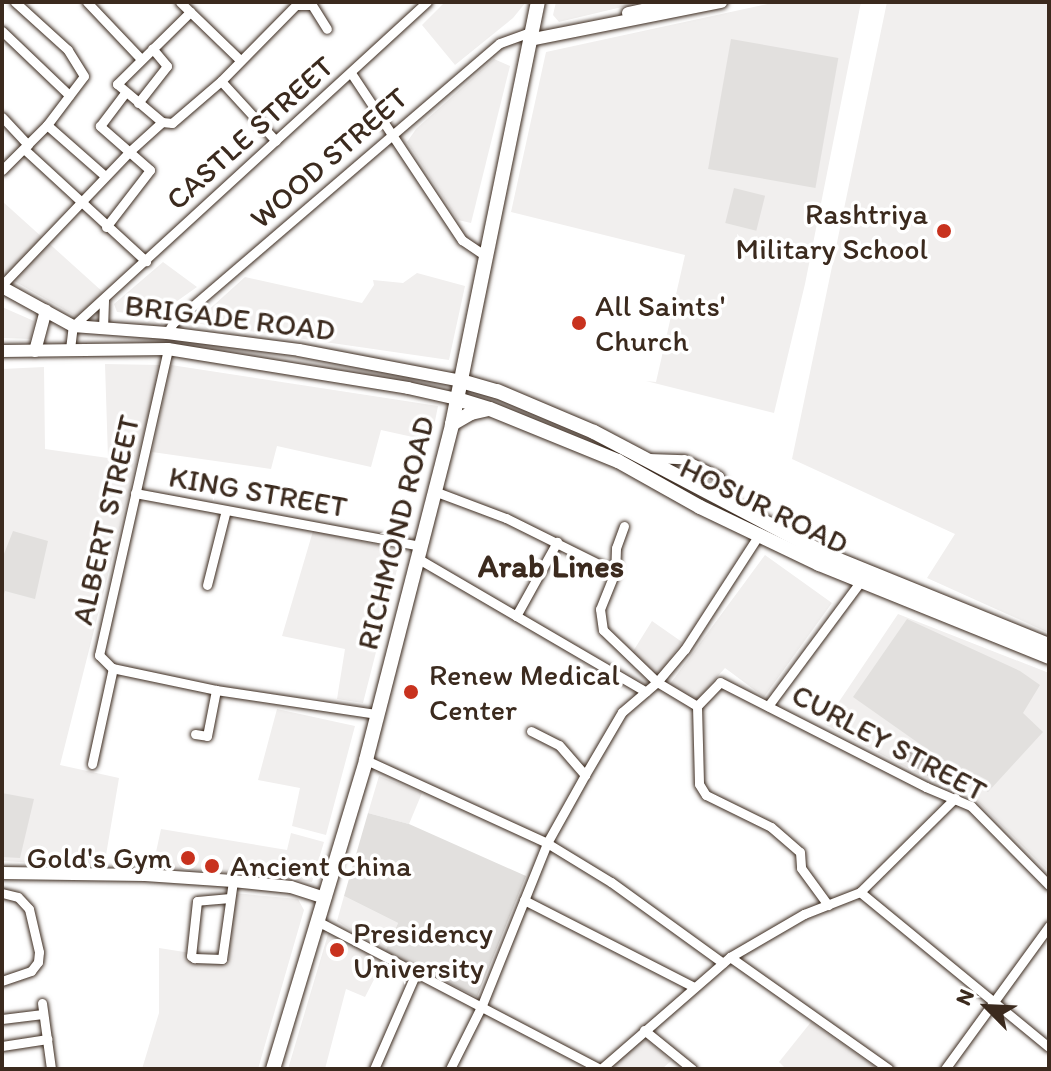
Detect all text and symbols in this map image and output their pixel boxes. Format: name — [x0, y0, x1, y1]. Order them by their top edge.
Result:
street label: CASTLE STREET — [159, 48, 341, 218]
street label: WOOD STREET — [243, 80, 415, 236]
place label: Rashtriya Military School — [736, 196, 928, 266]
marker: Rashtriya Military School — [935, 222, 953, 240]
street label: BRIGADE ROAD — [123, 287, 337, 349]
place label: All Saints' Church — [595, 288, 725, 358]
marker: All Saints' Church — [570, 314, 588, 332]
street label: ALBERT STREET — [64, 411, 148, 629]
street label: RICHMOND ROAD — [350, 412, 442, 654]
street label: HOSUR ROAD — [674, 450, 854, 562]
street label: KING STREET — [166, 459, 350, 525]
district label: Arab Lines — [478, 547, 624, 585]
place label: Renew Medical Center — [429, 657, 619, 728]
street label: CURLEY STREET — [785, 676, 993, 810]
marker: Renew Medical Center — [400, 681, 422, 703]
place label: Gold's Gym — [27, 840, 172, 876]
place label: Ancient China — [230, 848, 411, 884]
marker: Gold's Gym — [179, 849, 197, 867]
marker: Ancient China — [201, 855, 223, 877]
place label: Presidency University — [353, 915, 493, 986]
marker: Presidency University — [328, 941, 346, 959]
north arrow — [947, 967, 1027, 1047]
text: N — [949, 985, 980, 1009]

